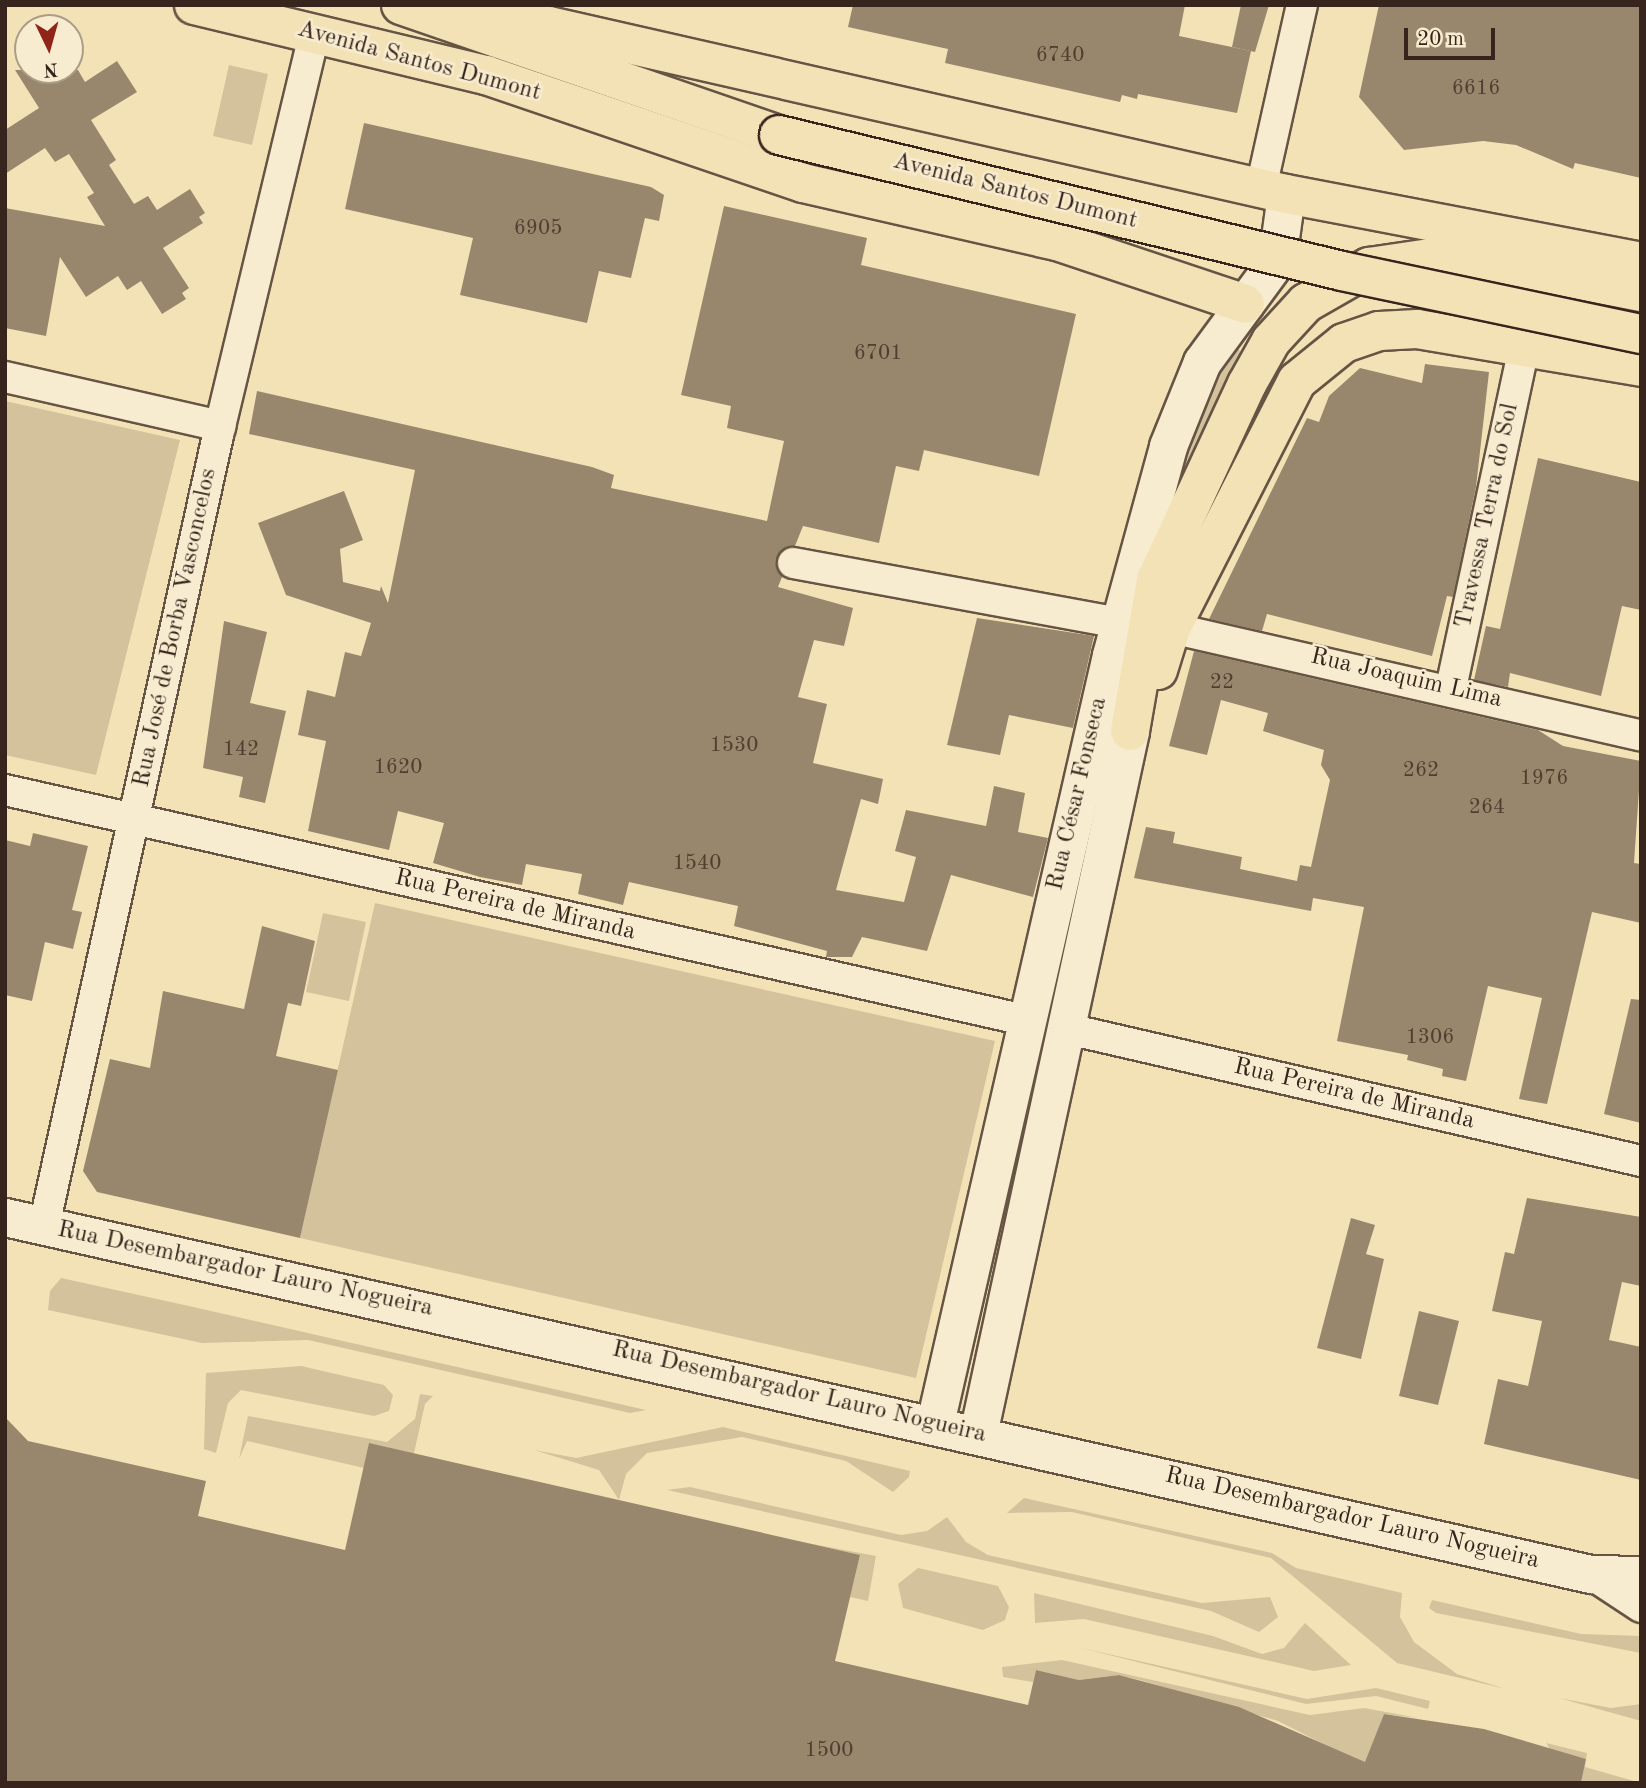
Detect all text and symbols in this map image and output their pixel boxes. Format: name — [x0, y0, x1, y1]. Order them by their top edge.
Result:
north arrow — [14, 14, 84, 84]
scale bar — [1408, 14, 1499, 58]
street label: Avenida Santos Dumont — [294, 16, 544, 108]
text: 20 m — [1417, 29, 1464, 50]
house number: 6740 — [1036, 43, 1084, 69]
text: N — [43, 58, 59, 79]
house number: 6616 — [1452, 76, 1500, 102]
street label: Avenida Santos Dumont — [890, 148, 1140, 236]
house number: 6905 — [514, 216, 562, 242]
house number: 6701 — [854, 341, 902, 367]
street label: Travessa Terra do Sol — [1450, 401, 1526, 631]
street label: Rua José de Borba Vasconcelos — [128, 466, 224, 790]
street label: Rua Joaquim Lima — [1307, 643, 1505, 715]
house number: 22 — [1210, 670, 1234, 696]
street label: Rua César Fonseca — [1042, 694, 1114, 894]
house number: 1530 — [710, 733, 758, 759]
house number: 142 — [223, 737, 259, 763]
house number: 1620 — [374, 755, 422, 781]
house number: 262 — [1403, 758, 1439, 784]
house number: 1976 — [1520, 766, 1568, 792]
house number: 264 — [1469, 795, 1505, 821]
house number: 1540 — [673, 851, 721, 877]
street label: Rua Pereira de Miranda — [392, 864, 638, 948]
house number: 1306 — [1406, 1025, 1454, 1051]
street label: Rua Pereira de Miranda — [1231, 1053, 1477, 1137]
street label: Rua Desembargador Lauro Nogueira — [55, 1216, 435, 1324]
street label: Rua Desembargador Lauro Nogueira — [609, 1336, 989, 1450]
street label: Rua Desembargador Lauro Nogueira — [1162, 1462, 1542, 1576]
house number: 1500 — [805, 1738, 853, 1764]

